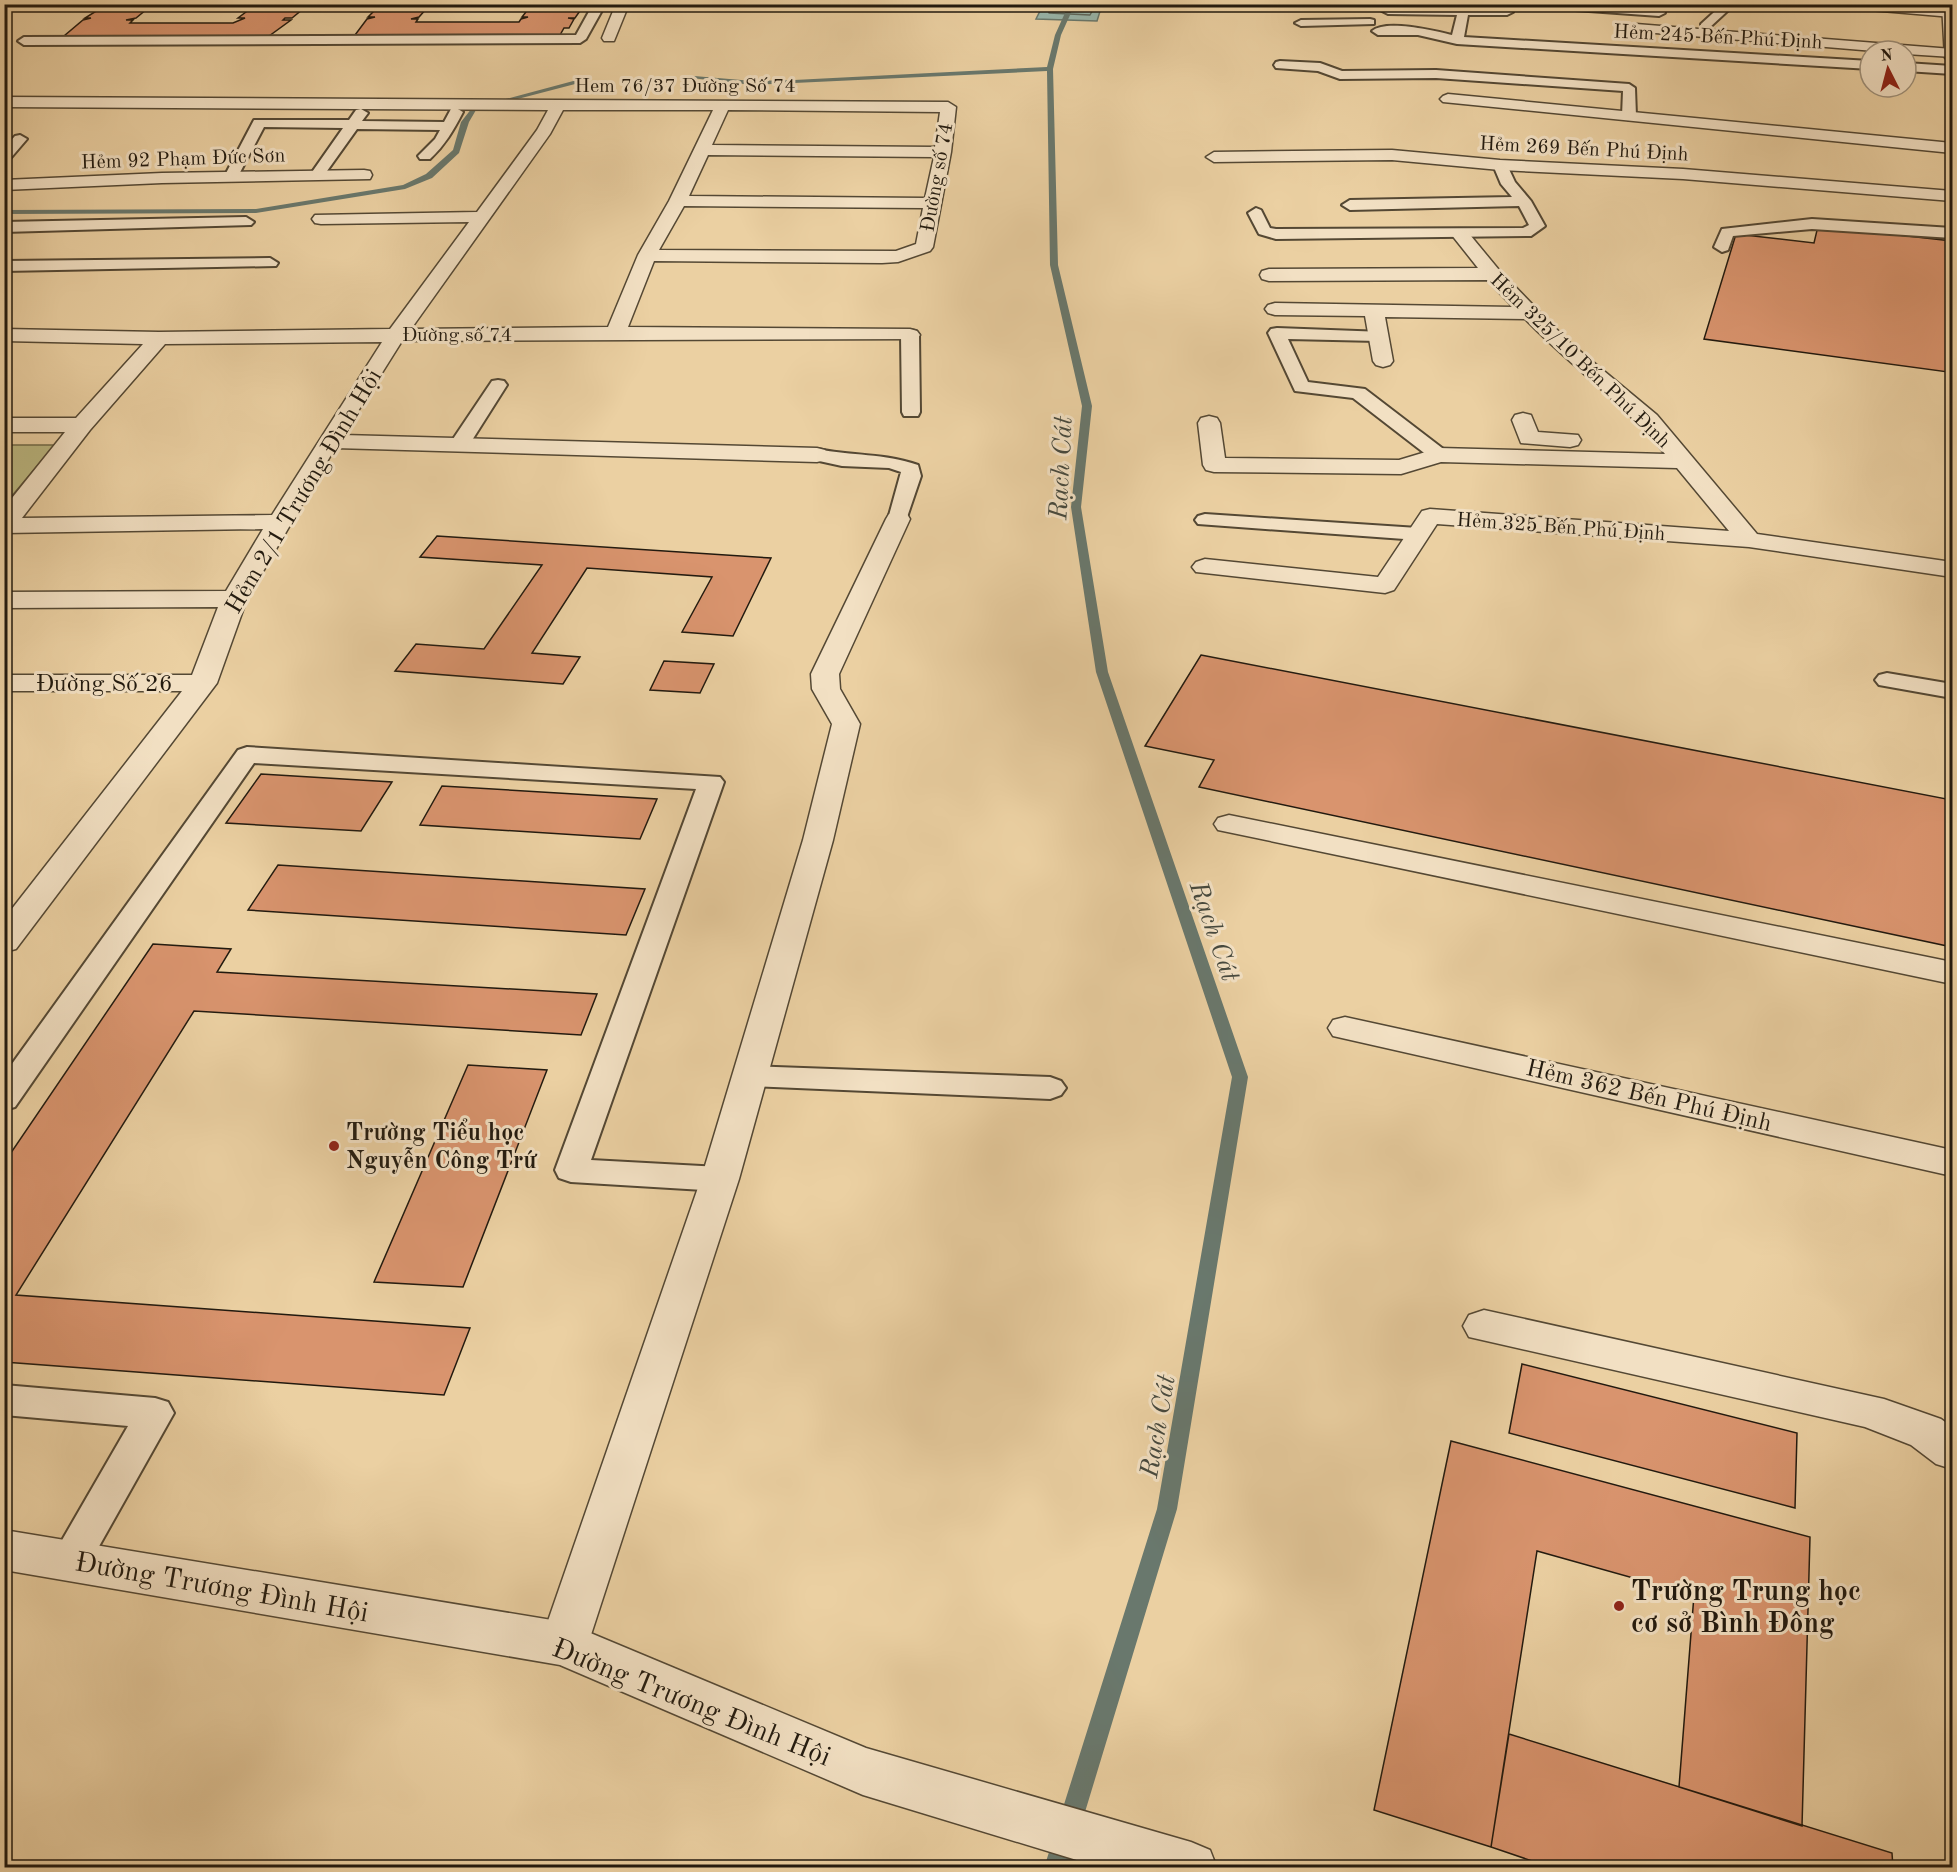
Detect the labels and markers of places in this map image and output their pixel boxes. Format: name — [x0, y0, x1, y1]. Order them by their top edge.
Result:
place label: Trường Tiểu học Nguyễn Công Trứ — [346, 1118, 538, 1174]
marker: Trường Tiểu học Nguyễn Công Trứ — [327, 1139, 341, 1153]
place label: Trường Trung học cơ sở Bình Đông — [1631, 1579, 1861, 1639]
marker: Trường Trung học cơ sở Bình Đông — [1612, 1599, 1626, 1613]

